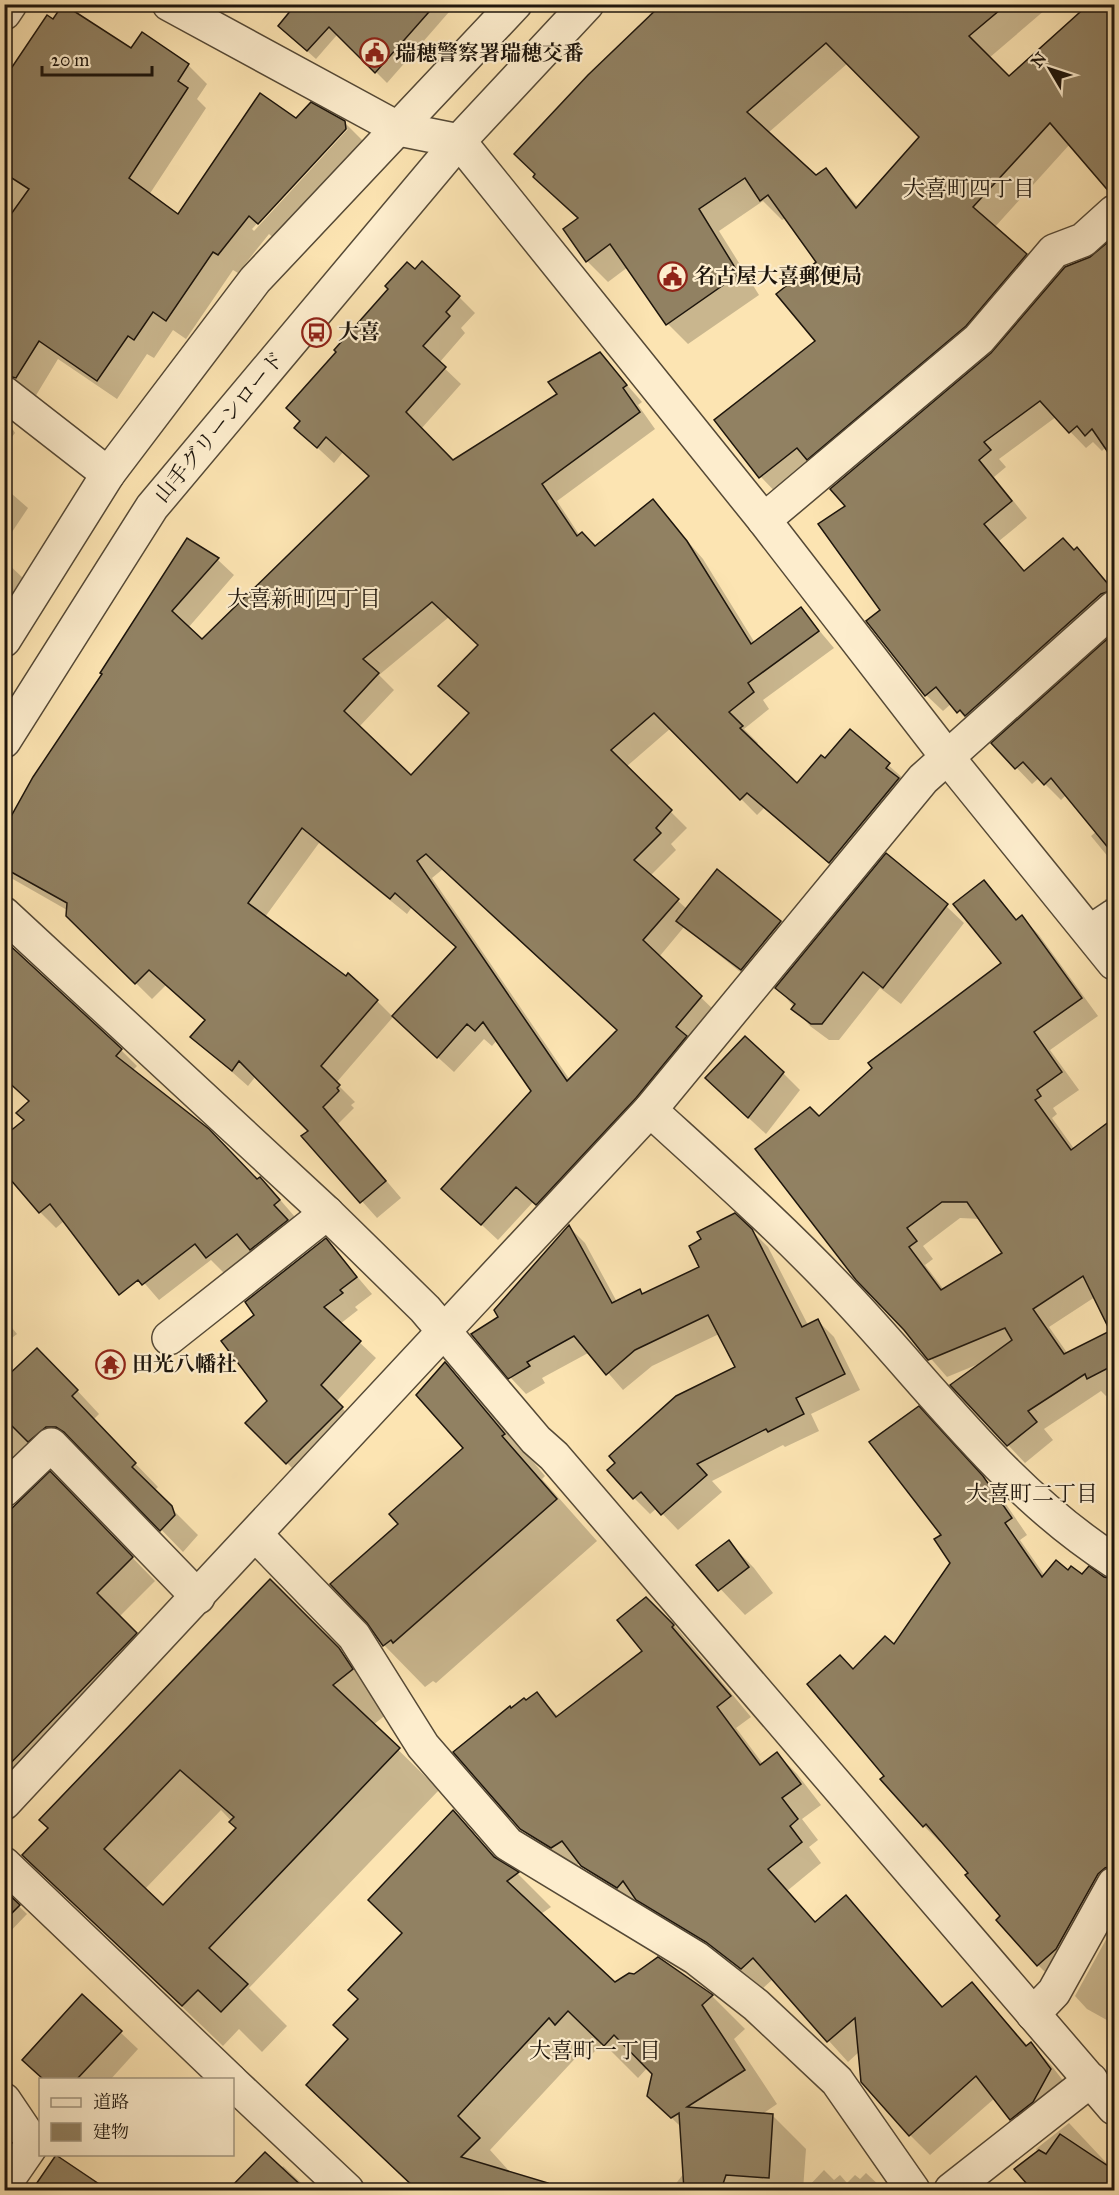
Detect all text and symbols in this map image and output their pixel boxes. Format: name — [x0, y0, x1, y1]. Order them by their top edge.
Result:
public building icon: 瑞穂警察署瑞穂交番 — [358, 37, 390, 69]
scale bar — [42, 39, 152, 77]
north arrow — [1020, 39, 1080, 99]
place label: 瑞穂警察署瑞穂交番 — [395, 40, 584, 66]
text: N — [1027, 48, 1051, 71]
text: 20 m — [51, 49, 89, 71]
district label: 大喜町四丁目 — [903, 175, 1035, 202]
public building icon: 名古屋大喜郵便局 — [657, 260, 689, 292]
place label: 名古屋大喜郵便局 — [694, 263, 862, 289]
bus stop icon: 大喜 — [301, 316, 333, 348]
place label: 大喜 — [338, 319, 380, 345]
street label: 山手グリーンロード — [148, 346, 290, 508]
district label: 大喜新町四丁目 — [227, 585, 381, 612]
temple icon: 田光八幡社 — [95, 1348, 127, 1380]
place label: 田光八幡社 — [132, 1351, 237, 1377]
district label: 大喜町二丁目 — [966, 1480, 1098, 1507]
district label: 大喜町一丁目 — [529, 2037, 661, 2064]
legend — [39, 2078, 234, 2156]
text: 道路 — [93, 2091, 129, 2113]
text: 建物 — [93, 2121, 129, 2143]

